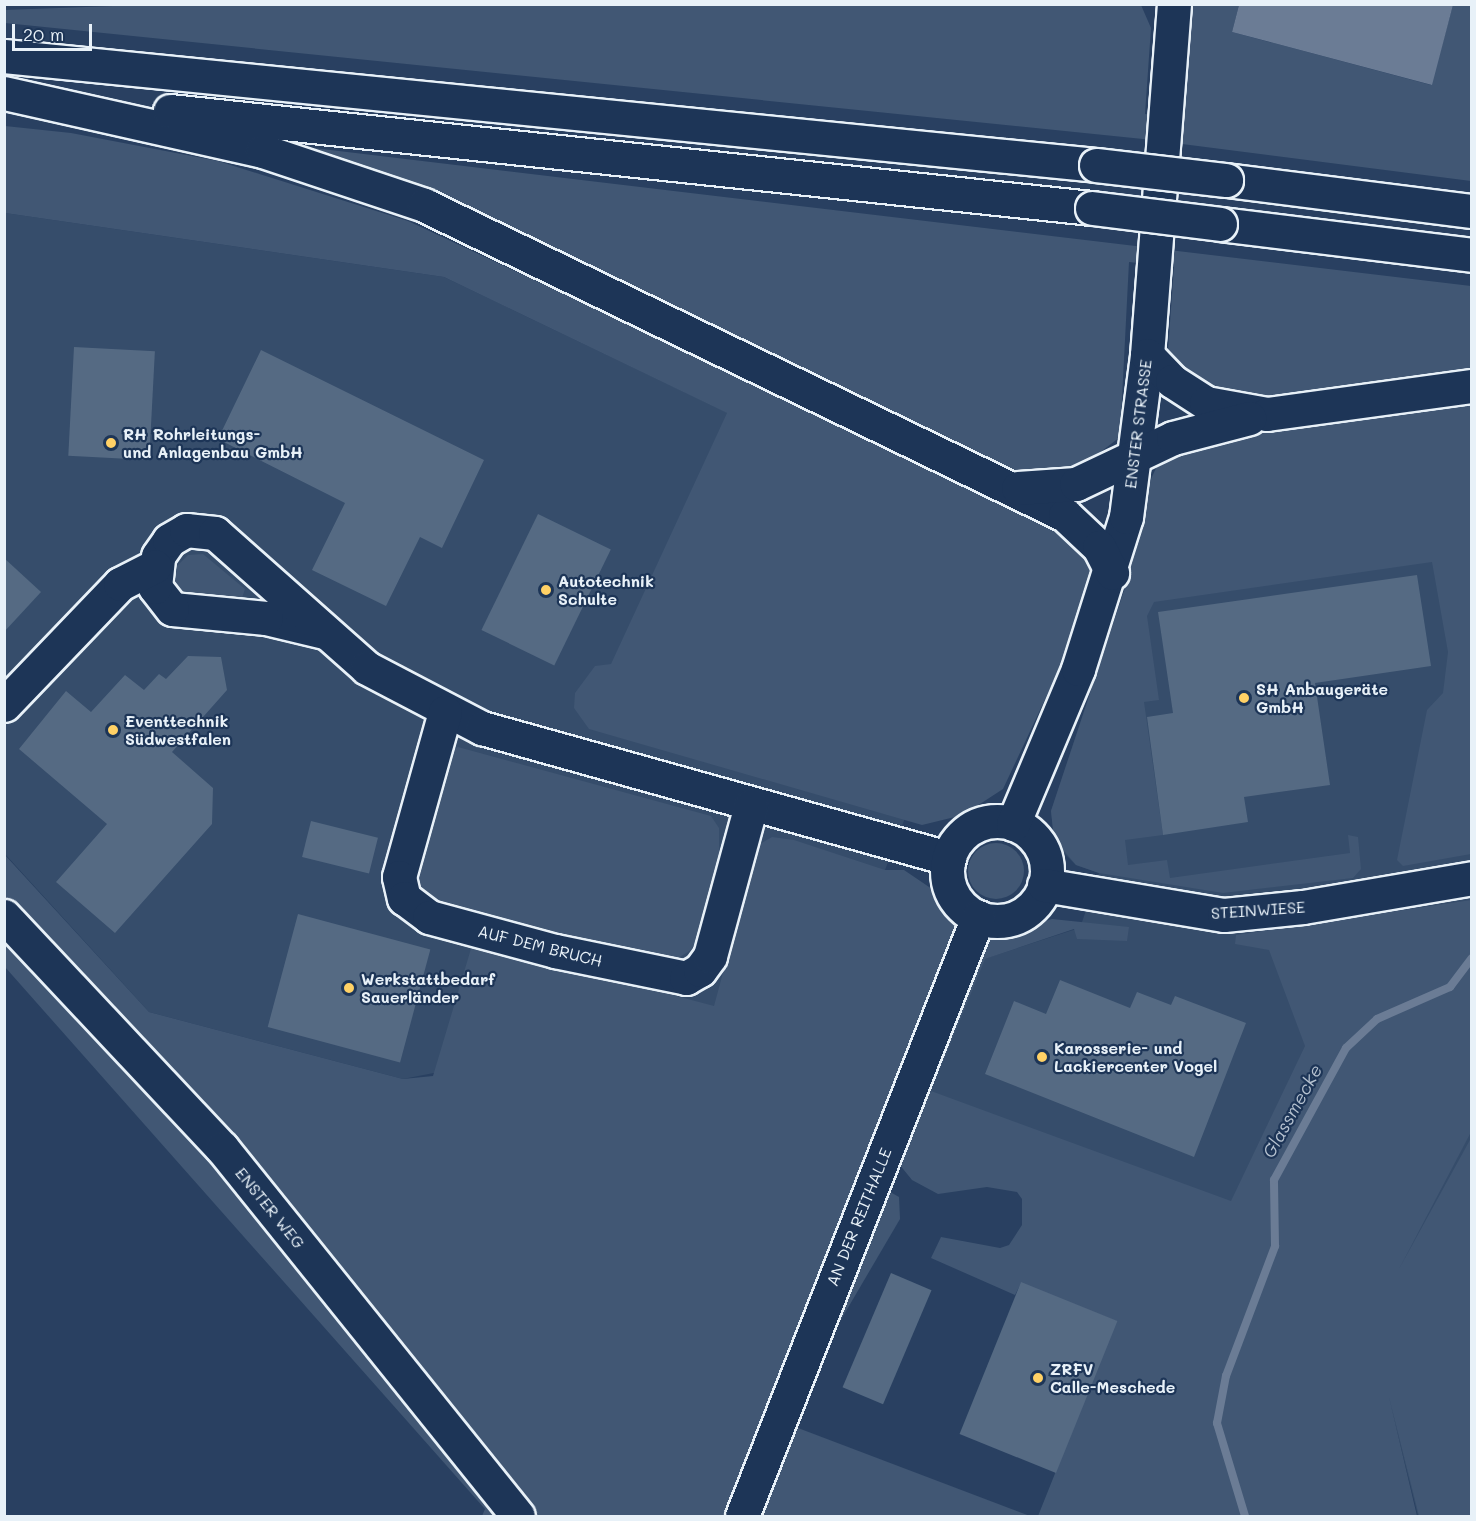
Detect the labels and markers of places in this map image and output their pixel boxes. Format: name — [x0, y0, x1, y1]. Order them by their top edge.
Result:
place label: RH Rohrleitungs- und Anlagenbau GmbH — [123, 424, 303, 462]
marker: RH Rohrleitungs- und Anlagenbau GmbH — [104, 436, 118, 450]
place label: Autotechnik Schulte — [558, 571, 654, 609]
marker: Autotechnik Schulte — [539, 583, 553, 597]
place label: SH Anbaugeräte GmbH — [1256, 679, 1388, 717]
marker: SH Anbaugeräte GmbH — [1237, 691, 1251, 705]
place label: Eventtechnik Südwestfalen — [125, 711, 231, 749]
marker: Eventtechnik Südwestfalen — [106, 723, 120, 737]
place label: Werkstattbedarf Sauerländer — [361, 969, 495, 1007]
marker: Werkstattbedarf Sauerländer — [342, 981, 356, 995]
place label: Karosserie- und Lackiercenter Vogel — [1054, 1038, 1217, 1076]
marker: Karosserie- und Lackiercenter Vogel — [1035, 1050, 1049, 1064]
place label: ZRFV Calle-Meschede — [1050, 1359, 1175, 1397]
marker: ZRFV Calle-Meschede — [1031, 1371, 1045, 1385]

